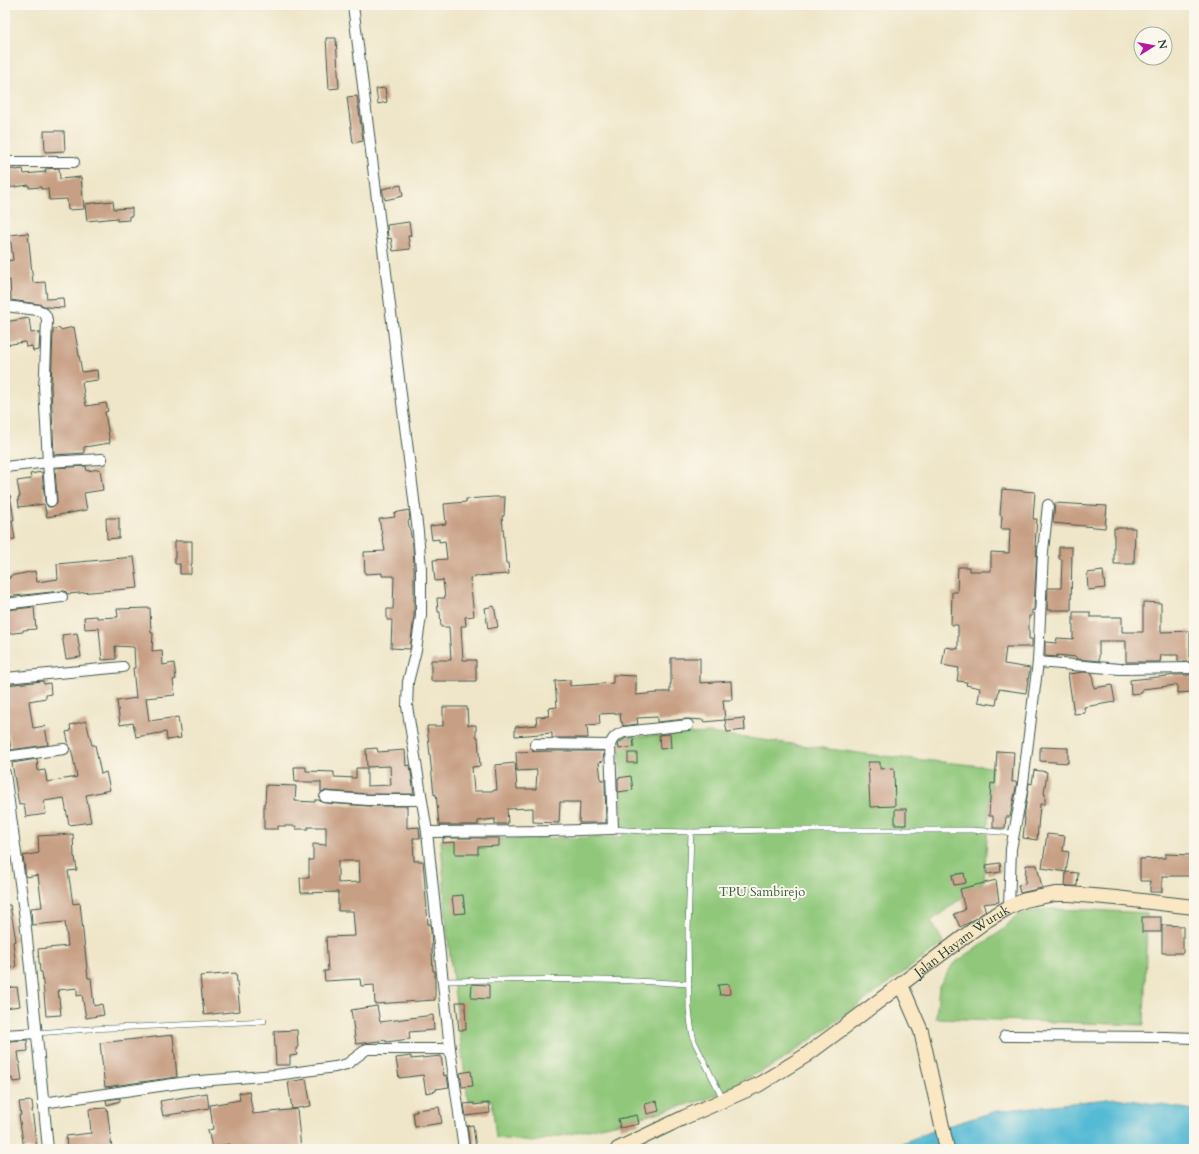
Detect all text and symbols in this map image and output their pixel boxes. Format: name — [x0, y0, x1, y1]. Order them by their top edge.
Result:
north arrow — [1133, 26, 1173, 66]
text: N — [1154, 38, 1171, 51]
park label: TPU Sambirejo — [719, 883, 805, 901]
street label: Jalan Hayam Wuruk — [909, 901, 1013, 983]

